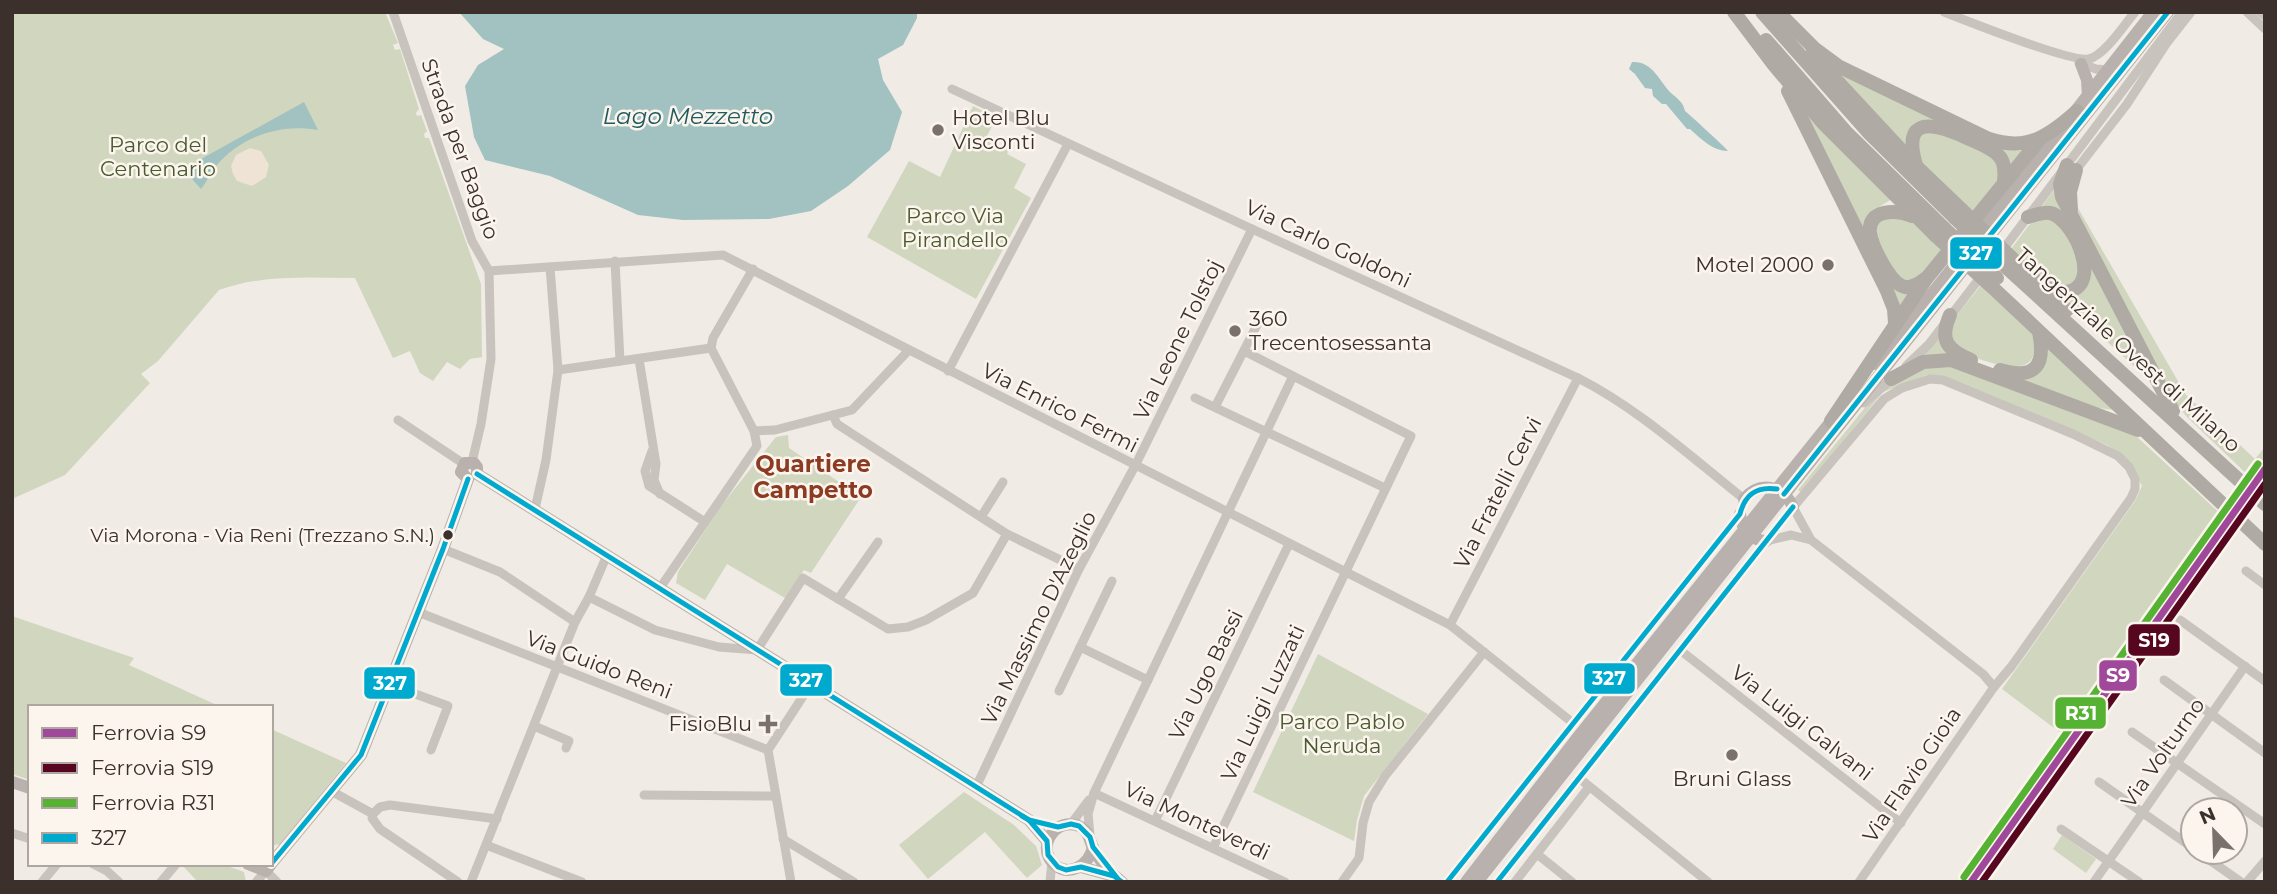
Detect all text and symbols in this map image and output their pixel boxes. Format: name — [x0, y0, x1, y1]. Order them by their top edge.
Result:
street label: Strada per Baggio — [416, 55, 505, 242]
water label: Lago Mezzetto — [603, 102, 773, 130]
place label: Hotel Blu Visconti — [952, 105, 1050, 154]
marker: Hotel Blu Visconti — [930, 122, 946, 138]
park label: Parco del Centenario — [100, 132, 216, 181]
street label: Via Carlo Goldoni — [1241, 194, 1415, 293]
park label: Parco Via Pirandello — [902, 203, 1008, 252]
line badge: 327 — [1949, 236, 2003, 270]
text: 327 — [1958, 242, 1993, 265]
street label: Tangenziale Ovest di Milano — [2011, 242, 2246, 457]
place label: Motel 2000 — [1695, 252, 1814, 277]
street label: Via Leone Tolstoj — [1128, 256, 1227, 424]
marker: Motel 2000 — [1820, 257, 1836, 273]
place label: 360 Trecentosessanta — [1249, 306, 1432, 355]
marker: 360 Trecentosessanta — [1227, 323, 1243, 339]
street label: Via Enrico Fermi — [978, 357, 1143, 458]
street label: Via Fratelli Cervi — [1449, 413, 1547, 573]
district label: Quartiere Campetto — [753, 450, 873, 504]
street label: Via Massimo D'Azeglio — [976, 507, 1101, 729]
place label: Via Morona - Via Reni (Trezzano S.N.) — [90, 524, 435, 547]
marker: Via Morona - Via Reni (Trezzano S.N.) — [441, 528, 455, 542]
street label: Via Ugo Bassi — [1163, 606, 1248, 744]
street label: Via Luigi Luzzati — [1215, 621, 1310, 785]
line badge: S19 — [2127, 623, 2181, 657]
street label: Via Guido Reni — [523, 625, 676, 704]
text: S19 — [2138, 629, 2170, 652]
line badge: S9 — [2098, 659, 2138, 692]
street label: Via Luigi Galvani — [1727, 660, 1878, 786]
line badge: 327 — [1583, 662, 1636, 695]
line badge: 327 — [779, 663, 833, 697]
text: S9 — [2106, 664, 2130, 687]
line badge: 327 — [363, 666, 416, 700]
text: 327 — [1591, 667, 1626, 690]
text: 327 — [788, 669, 823, 692]
text: 327 — [372, 672, 407, 695]
street label: Via Volturno — [2116, 693, 2210, 812]
line badge: R31 — [2054, 696, 2107, 730]
street label: Via Flavio Gioia — [1857, 702, 1966, 847]
text: R31 — [2065, 702, 2097, 725]
legend — [28, 705, 273, 866]
park label: Parco Pablo Neruda — [1279, 709, 1405, 758]
place label: FisioBlu — [668, 711, 752, 736]
marker: FisioBlu — [758, 714, 778, 734]
text: Ferrovia S9 — [91, 720, 206, 745]
marker: Bruni Glass — [1724, 747, 1740, 763]
text: Ferrovia S19 — [91, 755, 214, 780]
place label: Bruni Glass — [1673, 766, 1791, 791]
street label: Via Monteverdi — [1120, 776, 1274, 865]
text: Ferrovia R31 — [91, 790, 215, 815]
north arrow — [2179, 796, 2249, 866]
text: N — [2196, 802, 2219, 829]
text: 327 — [91, 825, 127, 850]

